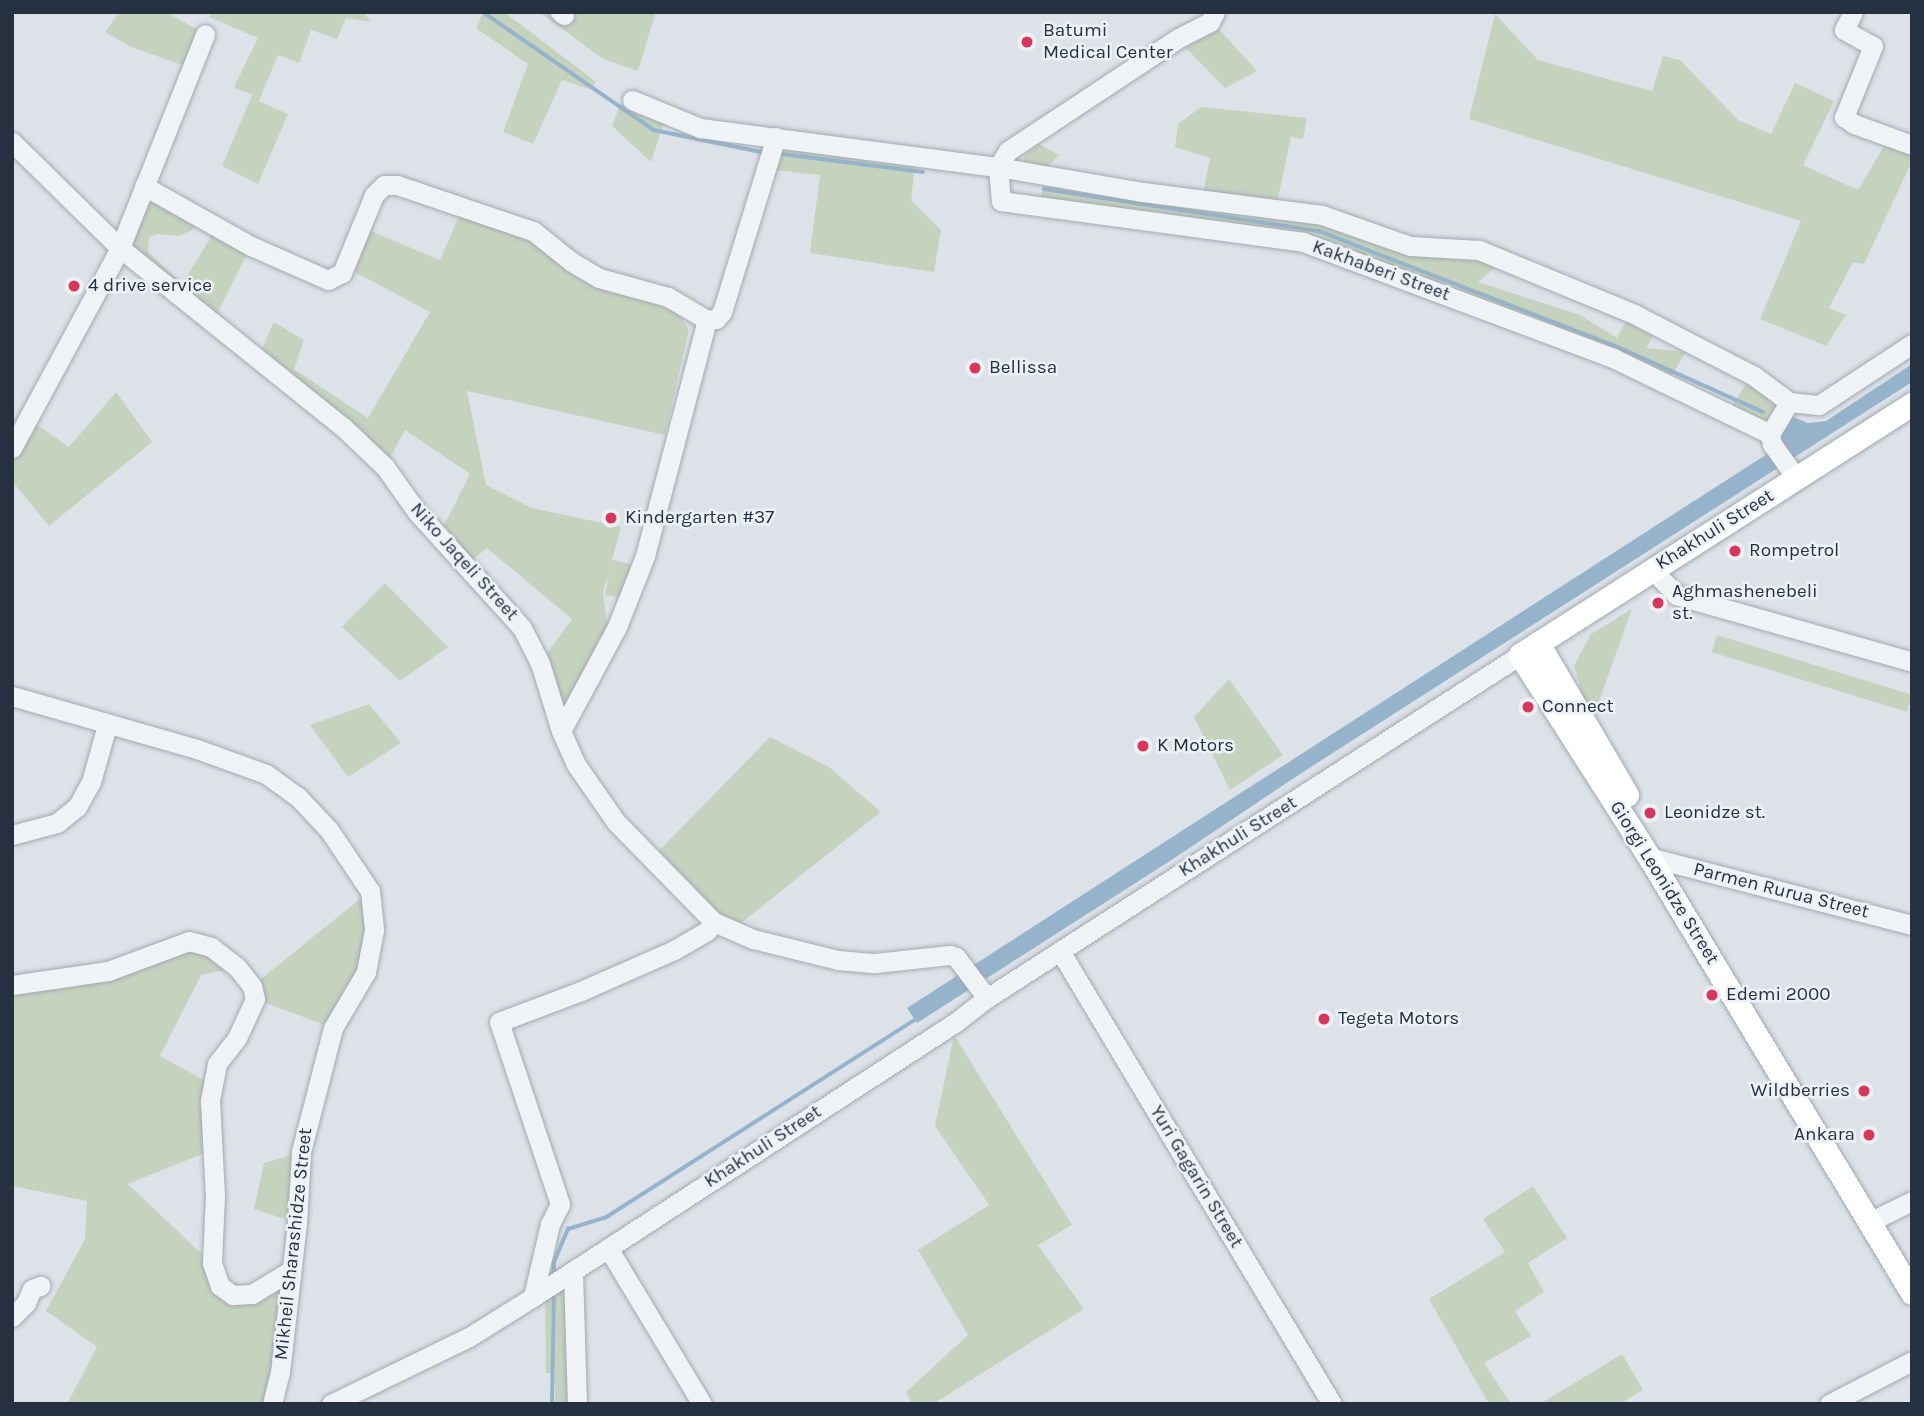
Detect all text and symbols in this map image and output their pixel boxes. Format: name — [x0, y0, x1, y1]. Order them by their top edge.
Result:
place label: Batumi Medical Center — [1043, 20, 1173, 64]
marker: Batumi Medical Center — [1017, 32, 1037, 52]
street label: Kakhaberi Street — [1309, 236, 1453, 306]
place label: 4 drive service — [88, 275, 212, 297]
marker: 4 drive service — [66, 278, 82, 294]
place label: Bellissa — [989, 357, 1057, 379]
marker: Bellissa — [967, 360, 983, 376]
street label: Khakhuli Street — [1652, 485, 1778, 575]
street label: Niko Jaqeli Street — [405, 498, 523, 626]
place label: Kindergarten #37 — [625, 507, 774, 529]
marker: Kindergarten #37 — [603, 510, 619, 526]
place label: Rompetrol — [1749, 540, 1839, 562]
marker: Rompetrol — [1727, 543, 1743, 559]
place label: Aghmashenebeli st. — [1672, 581, 1818, 625]
marker: Aghmashenebeli st. — [1650, 595, 1666, 611]
place label: Connect — [1542, 696, 1614, 718]
marker: Connect — [1520, 699, 1536, 715]
place label: K Motors — [1157, 735, 1234, 757]
marker: K Motors — [1135, 738, 1151, 754]
street label: Khakhuli Street — [1175, 792, 1301, 882]
street label: Giorgi Leonidze Street — [1604, 797, 1724, 969]
place label: Leonidze st. — [1664, 802, 1765, 824]
marker: Leonidze st. — [1642, 805, 1658, 821]
street label: Parmen Rurua Street — [1691, 858, 1871, 924]
place label: Edemi 2000 — [1726, 984, 1830, 1006]
marker: Edemi 2000 — [1704, 987, 1720, 1003]
place label: Tegeta Motors — [1338, 1008, 1459, 1030]
marker: Tegeta Motors — [1316, 1011, 1332, 1027]
place label: Wildberries — [1751, 1080, 1850, 1102]
marker: Wildberries — [1856, 1083, 1872, 1099]
street label: Khakhuli Street — [700, 1101, 826, 1193]
street label: Yuri Gagarin Street — [1144, 1102, 1248, 1252]
place label: Ankara — [1794, 1124, 1855, 1146]
street label: Mikheil Sharashidze Street — [270, 1127, 318, 1361]
marker: Ankara — [1861, 1127, 1877, 1143]

